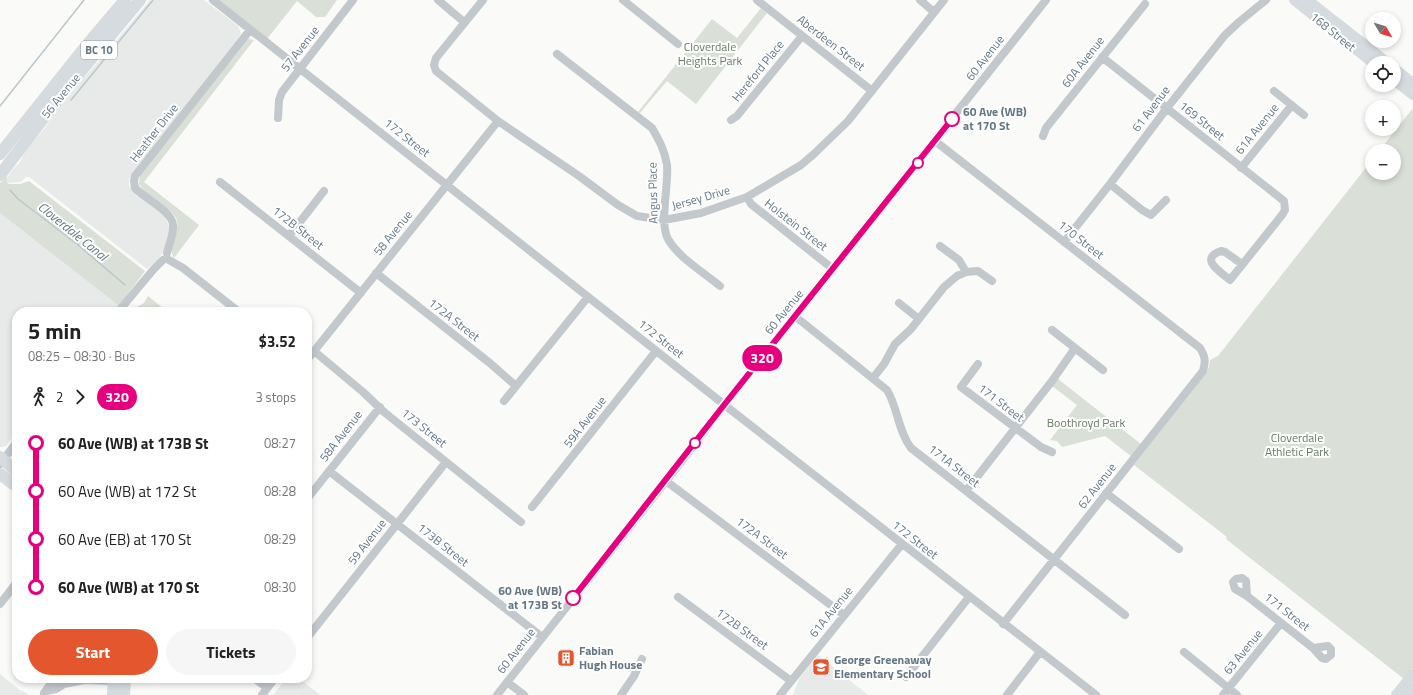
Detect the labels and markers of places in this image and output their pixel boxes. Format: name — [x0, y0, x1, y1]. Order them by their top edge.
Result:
place label: 60 Ave (WB) at 170 St — [963, 102, 1027, 135]
marker: 60 Ave (WB) at 170 St — [944, 111, 960, 127]
unlabelled marker — [912, 157, 924, 169]
unlabelled marker — [689, 437, 701, 449]
place label: 60 Ave (WB) at 173B St — [498, 581, 563, 614]
marker: 60 Ave (WB) at 173B St — [565, 590, 581, 606]
place label: Fabian Hugh House — [579, 641, 642, 674]
building icon: Fabian Hugh House — [556, 648, 576, 668]
place label: George Greenaway Elementary School — [834, 650, 932, 683]
school or university icon: George Greenaway Elementary School — [811, 657, 831, 677]

